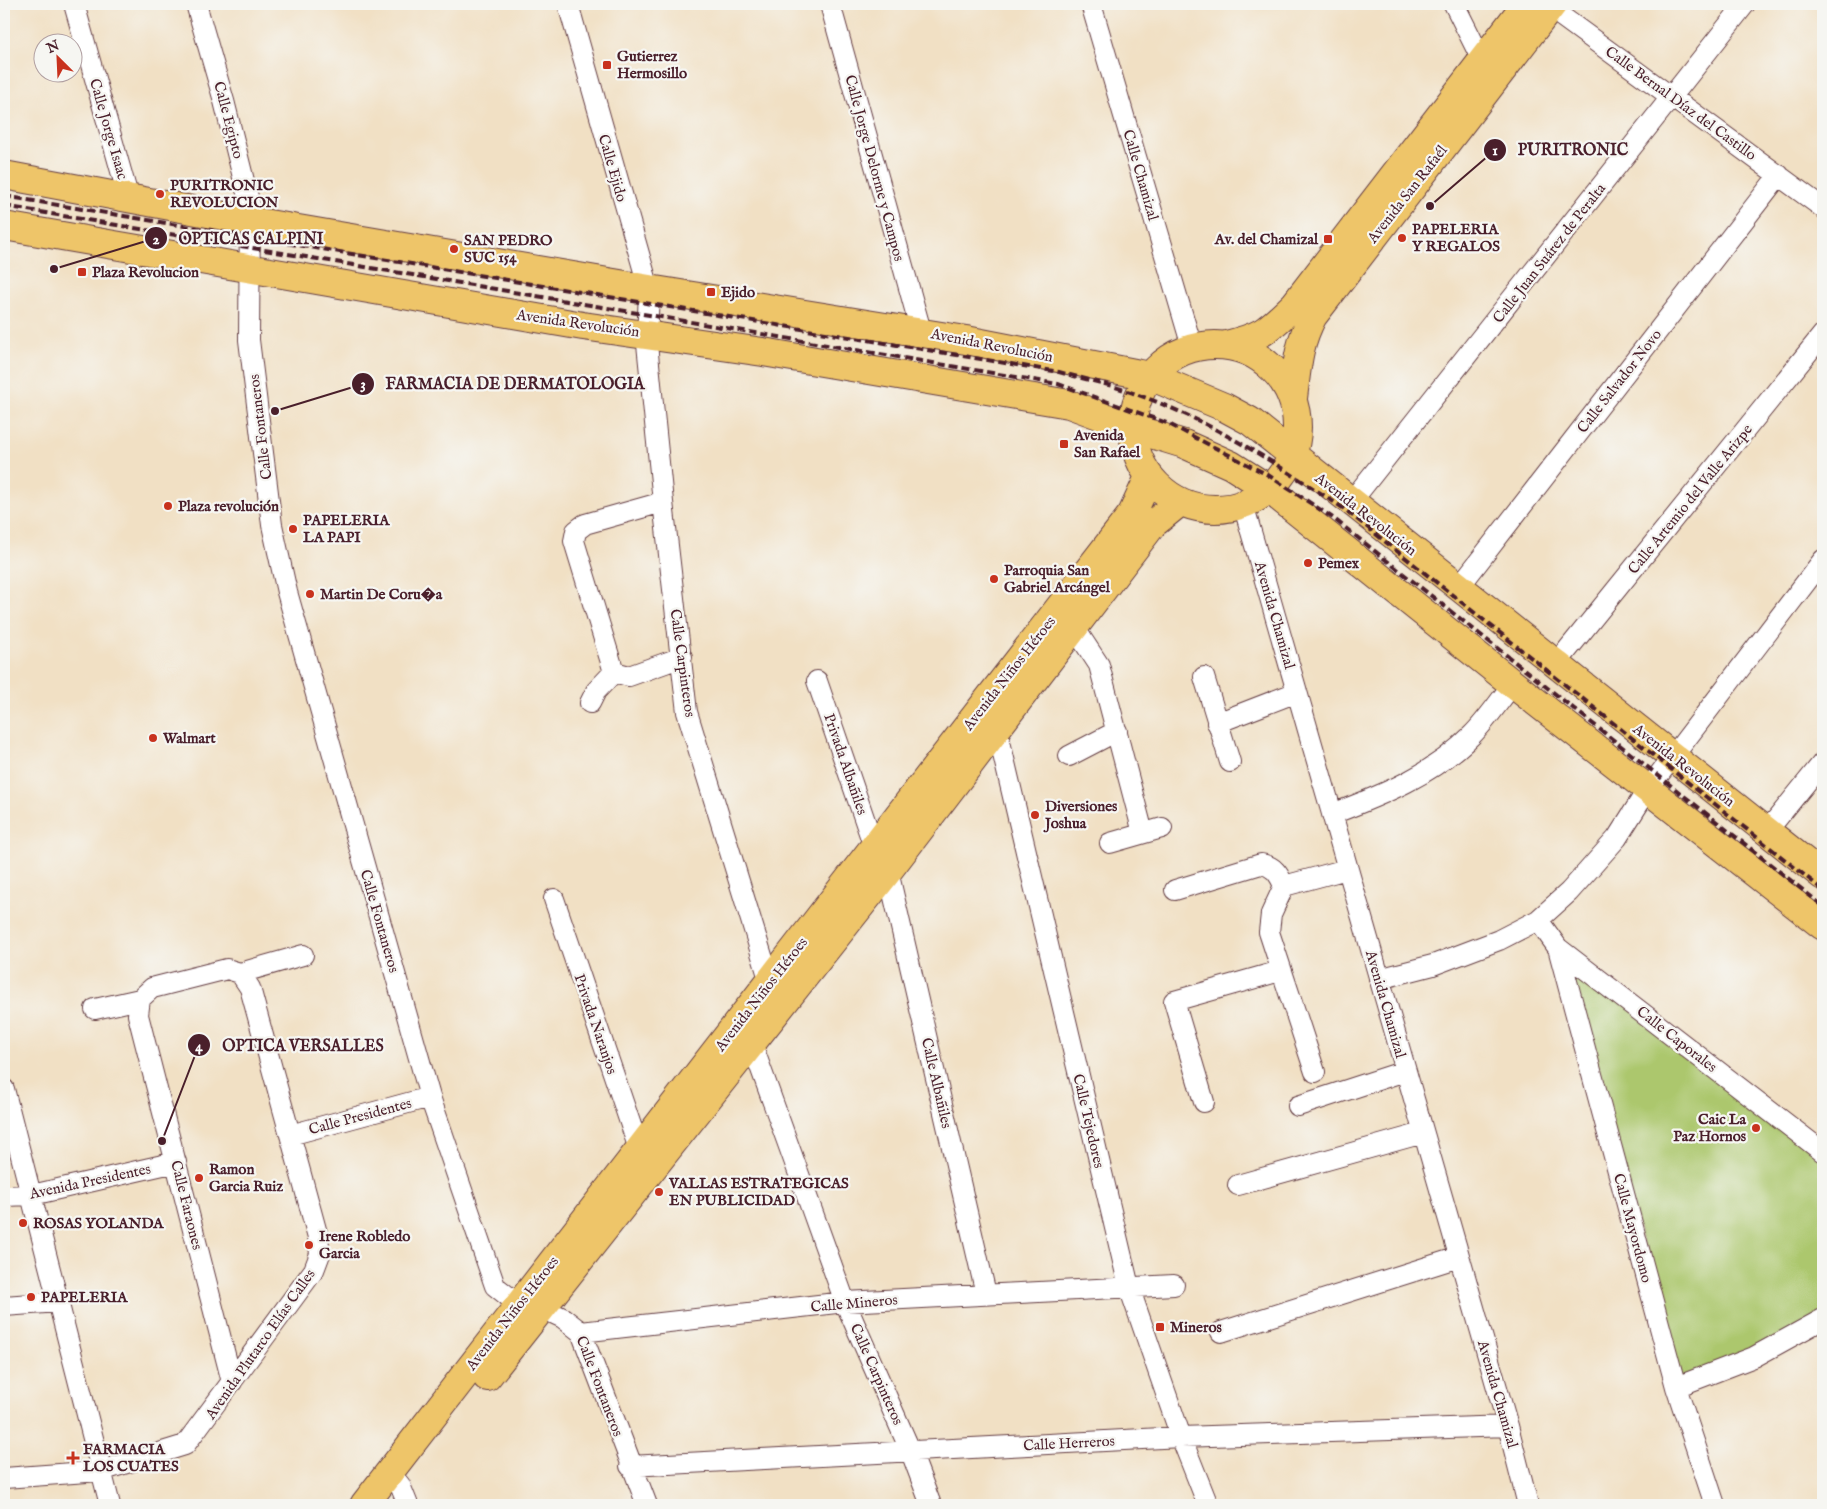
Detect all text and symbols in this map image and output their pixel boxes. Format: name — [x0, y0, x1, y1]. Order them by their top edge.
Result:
north arrow — [32, 32, 82, 82]
text: N — [43, 36, 62, 58]
street label: Calle Bernal Díaz del Castillo — [1601, 42, 1760, 165]
place label: Gutierrez Hermosillo — [617, 47, 687, 83]
marker: Gutierrez Hermosillo — [601, 59, 613, 71]
street label: Calle Jorge Delorme y Campos — [840, 73, 909, 263]
street label: Calle Jorge Isaac — [85, 76, 132, 182]
street label: Calle Egipto — [209, 79, 248, 161]
street label: Calle Chamizal — [1118, 127, 1163, 224]
street label: Calle Ejido — [594, 132, 631, 204]
callout: PURITRONIC — [1483, 134, 1638, 165]
street label: Avenida San Rafaél — [1363, 141, 1452, 248]
text: 1 — [1492, 141, 1498, 160]
text: PURITRONIC — [1518, 141, 1629, 161]
place label: PURITRONIC REVOLUCION — [170, 176, 279, 212]
street label: Calle Juan Suárez de Peralta — [1489, 179, 1610, 327]
marker: PURITRONIC REVOLUCION — [154, 188, 166, 200]
place label: PAPELERIA Y REGALOS — [1412, 220, 1500, 256]
callout: OPTICAS CALPINI — [144, 223, 334, 254]
text: 2 — [152, 230, 160, 249]
text: OPTICAS CALPINI — [178, 230, 324, 250]
place label: Av. del Chamizal — [1214, 230, 1319, 249]
place label: SAN PEDRO SUC 154 — [464, 231, 553, 267]
marker: PAPELERIA Y REGALOS — [1396, 232, 1408, 244]
marker: Av. del Chamizal — [1322, 233, 1334, 245]
marker: SAN PEDRO SUC 154 — [448, 243, 460, 255]
place label: Plaza Revolucion — [92, 263, 199, 282]
marker: Plaza Revolucion — [76, 266, 88, 278]
place label: Ejido — [721, 283, 755, 302]
marker: Ejido — [705, 286, 717, 298]
street label: Avenida Revolución — [514, 305, 641, 342]
street label: Avenida Revolución — [928, 324, 1055, 367]
street label: Calle Salvador Novo — [1573, 326, 1666, 437]
callout: FARMACIA DE DERMATOLOGIA — [350, 368, 654, 399]
street label: Calle Fontaneros — [245, 373, 276, 481]
text: 3 — [360, 375, 366, 394]
text: FARMACIA DE DERMATOLOGIA — [385, 375, 646, 395]
street label: Calle Artemio del Valle Arizpe — [1624, 420, 1757, 578]
place label: Avenida San Rafael — [1073, 426, 1141, 462]
marker: Avenida San Rafael — [1058, 438, 1070, 450]
street label: Avenida Revolución — [1310, 468, 1420, 560]
place label: Plaza revolución — [178, 497, 279, 516]
marker: Plaza revolución — [162, 500, 174, 512]
place label: PAPELERIA LA PAPI — [303, 511, 390, 547]
marker: PAPELERIA LA PAPI — [287, 523, 299, 535]
place label: Pemex — [1318, 554, 1360, 573]
marker: Pemex — [1302, 557, 1314, 569]
street label: Avenida Chamizal — [1250, 558, 1299, 672]
place label: Parroquia San Gabriel Arcángel — [1004, 561, 1111, 597]
marker: Parroquia San Gabriel Arcángel — [988, 573, 1000, 585]
place label: Martin De Coru�a — [320, 585, 443, 604]
marker: Martin De Coru�a — [304, 588, 316, 600]
street label: Calle Carpinteros — [666, 608, 700, 718]
street label: Avenida Niños Héroes — [958, 612, 1060, 735]
street label: Privada Albañiles — [819, 711, 872, 817]
street label: Avenida Revolución — [1628, 719, 1738, 811]
place label: Walmart — [162, 729, 217, 748]
marker: Walmart — [147, 732, 159, 744]
place label: Diversiones Joshua — [1043, 797, 1118, 833]
marker: Diversiones Joshua — [1029, 809, 1041, 821]
street label: Calle Fontaneros — [356, 867, 403, 975]
street label: Avenida Niños Héroes — [710, 933, 812, 1056]
street label: Avenida Chamizal — [1361, 947, 1410, 1061]
street label: Privada Naranjos — [569, 972, 622, 1077]
street label: Calle Caporales — [1633, 1002, 1721, 1077]
callout: OPTICA VERSALLES — [187, 1030, 393, 1061]
street label: Calle Albañiles — [917, 1036, 956, 1130]
text: 4 — [195, 1037, 203, 1056]
text: OPTICA VERSALLES — [222, 1037, 384, 1057]
street label: Calle Tejedores — [1068, 1072, 1109, 1170]
street label: Calle Presidentes — [307, 1094, 414, 1139]
place label: Caic La Paz Hornos — [1673, 1110, 1747, 1146]
marker: Caic La Paz Hornos — [1750, 1122, 1762, 1134]
street label: Calle Faraones — [166, 1158, 207, 1252]
street label: Avenida Presidentes — [27, 1159, 152, 1204]
place label: Ramon Garcia Ruiz — [209, 1160, 283, 1196]
street label: Calle Mayordomo — [1609, 1171, 1656, 1285]
marker: Ramon Garcia Ruiz — [193, 1172, 205, 1184]
place label: VALLAS ESTRATEGICAS EN PUBLICIDAD — [668, 1174, 849, 1210]
marker: VALLAS ESTRATEGICAS EN PUBLICIDAD — [653, 1186, 665, 1198]
place label: ROSAS YOLANDA — [33, 1214, 164, 1233]
marker: ROSAS YOLANDA — [17, 1217, 29, 1229]
place label: Irene Robledo Garcia — [319, 1227, 410, 1263]
marker: Irene Robledo Garcia — [303, 1239, 315, 1251]
street label: Avenida Niños Héroes — [461, 1252, 563, 1375]
street label: Avenida Plutarco Elías Calles — [201, 1265, 320, 1424]
place label: PAPELERIA — [41, 1288, 128, 1307]
street label: Calle Mineros — [810, 1290, 898, 1317]
marker: PAPELERIA — [25, 1291, 37, 1303]
place label: Mineros — [1170, 1318, 1223, 1337]
street label: Calle Carpinteros — [846, 1320, 907, 1428]
marker: Mineros — [1154, 1321, 1166, 1333]
street label: Calle Fontaneros — [572, 1333, 627, 1439]
street label: Avenida Chamizal — [1473, 1337, 1522, 1451]
street label: Calle Herreros — [1023, 1432, 1115, 1455]
place label: FARMACIA LOS CUATES — [83, 1440, 179, 1476]
marker: FARMACIA LOS CUATES — [67, 1452, 79, 1464]

